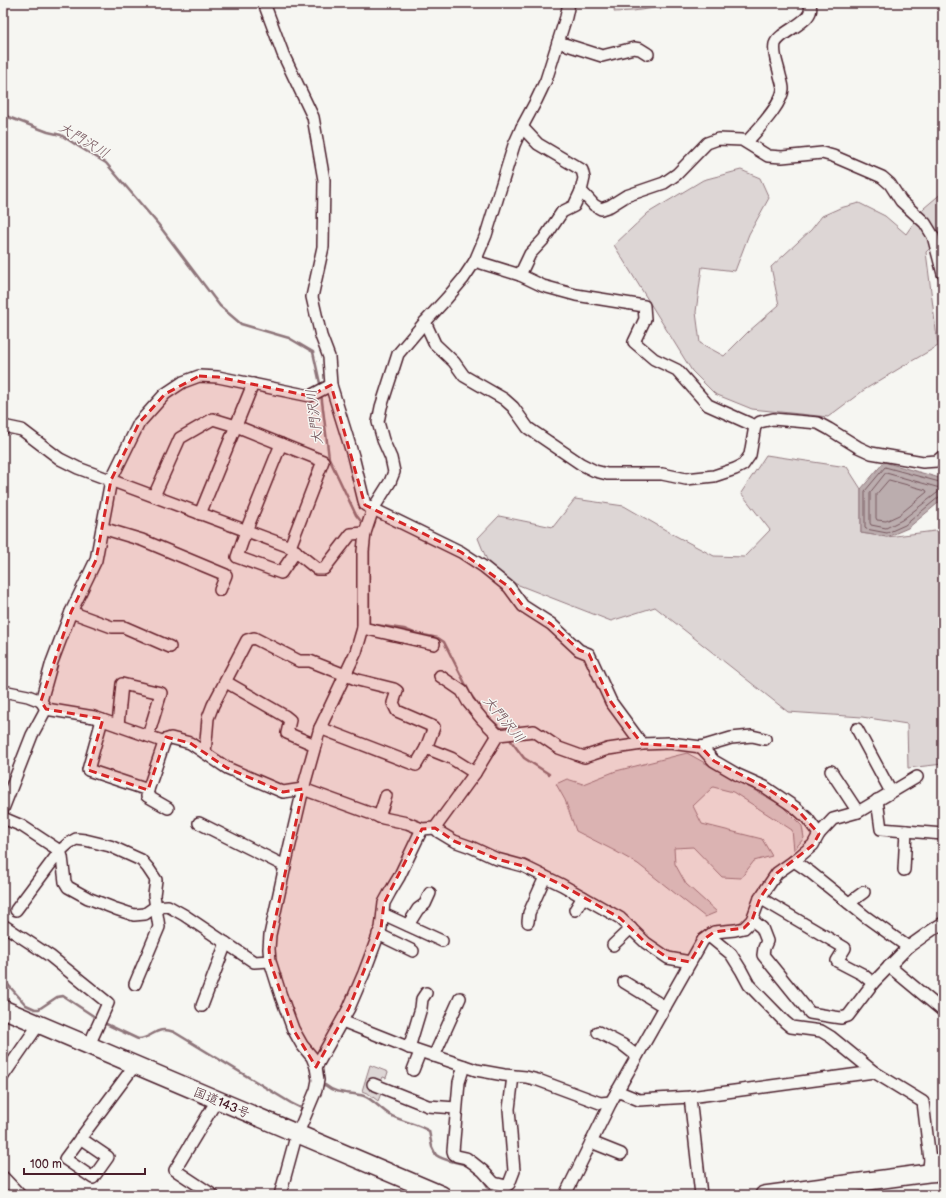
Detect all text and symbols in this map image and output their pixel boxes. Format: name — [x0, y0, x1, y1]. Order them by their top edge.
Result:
water label: 大門沢川 — [55, 119, 112, 162]
water label: 大門沢川 — [303, 388, 326, 446]
water label: 大門沢川 — [479, 692, 528, 746]
street label: 国道143号 — [191, 1084, 252, 1122]
scale bar — [24, 1150, 145, 1176]
text: 100 m — [30, 1157, 62, 1172]

